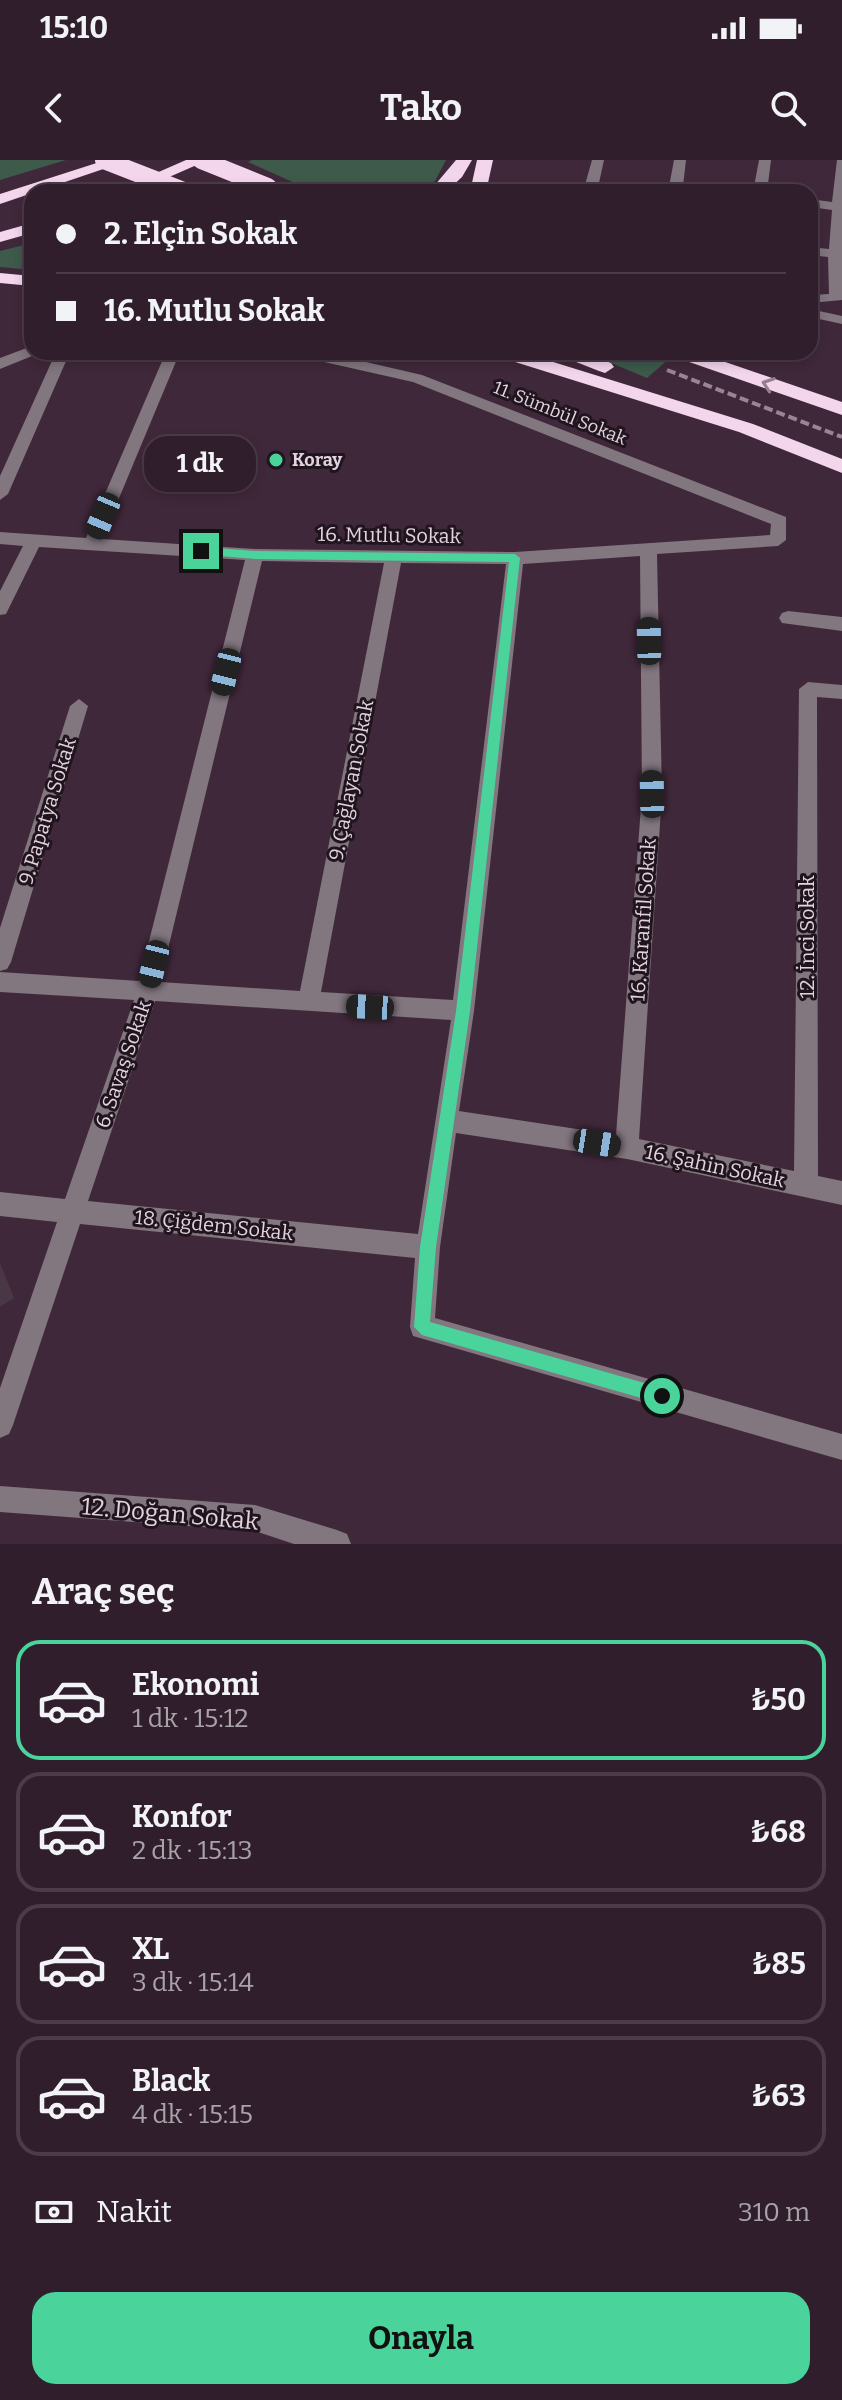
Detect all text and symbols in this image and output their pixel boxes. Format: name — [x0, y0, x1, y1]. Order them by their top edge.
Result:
text: 15:10 — [40, 10, 108, 46]
icon: back — [32, 86, 76, 130]
text: Tako — [380, 86, 462, 130]
icon: search — [766, 86, 810, 130]
text: 2. Elçin Sokak — [104, 216, 297, 252]
text: 16. Mutlu Sokak — [104, 293, 325, 329]
street label: 11. Sümbül Sokak — [490, 376, 631, 450]
one-way arrow — [762, 377, 776, 393]
callout: 1 dk — [145, 435, 257, 491]
text: 1 dk — [176, 448, 224, 479]
place label: Koray — [292, 449, 343, 471]
marker: Koray — [267, 451, 285, 469]
car — [83, 489, 123, 543]
street label: 16. Mutlu Sokak — [317, 522, 462, 548]
route end — [183, 533, 219, 569]
car — [637, 617, 661, 665]
car — [209, 646, 243, 698]
street label: 9. Çağlayan Sokak — [324, 697, 378, 862]
street label: 9. Papatya Sokak — [13, 734, 81, 887]
car — [640, 770, 664, 818]
street label: 16. Karanfil Sokak — [625, 837, 661, 1002]
street label: 12. İnci Sokak — [795, 875, 819, 999]
car — [137, 938, 171, 990]
car — [345, 994, 395, 1020]
street label: 6. Savaş Sokak — [90, 997, 156, 1131]
car — [571, 1127, 623, 1159]
street label: 16. Şahin Sokak — [643, 1140, 788, 1193]
street label: 18. Çiğdem Sokak — [134, 1205, 295, 1245]
route start — [644, 1378, 680, 1414]
street label: 12. Doğan Sokak — [80, 1492, 260, 1536]
text: Araç seç — [32, 1570, 175, 1614]
icon: car — [36, 1664, 108, 1736]
text: Ekonomi — [132, 1667, 259, 1703]
text: ₺50 — [750, 1682, 806, 1718]
text: 1 dk · 15:12 — [132, 1703, 248, 1734]
icon: car — [36, 1796, 108, 1868]
text: Konfor — [132, 1799, 232, 1835]
text: ₺68 — [750, 1814, 806, 1850]
text: 2 dk · 15:13 — [132, 1835, 253, 1866]
icon: car — [36, 1928, 108, 2000]
text: XL — [132, 1931, 169, 1967]
text: ₺85 — [751, 1946, 806, 1982]
text: 3 dk · 15:14 — [132, 1967, 254, 1998]
icon: car — [36, 2060, 108, 2132]
text: Black — [132, 2063, 210, 2099]
text: ₺63 — [751, 2078, 806, 2114]
text: 4 dk · 15:15 — [132, 2099, 253, 2130]
icon: cash — [32, 2190, 76, 2234]
text: Nakit — [96, 2194, 172, 2230]
text: 310 m — [738, 2197, 810, 2228]
button: Onayla — [32, 2292, 810, 2384]

